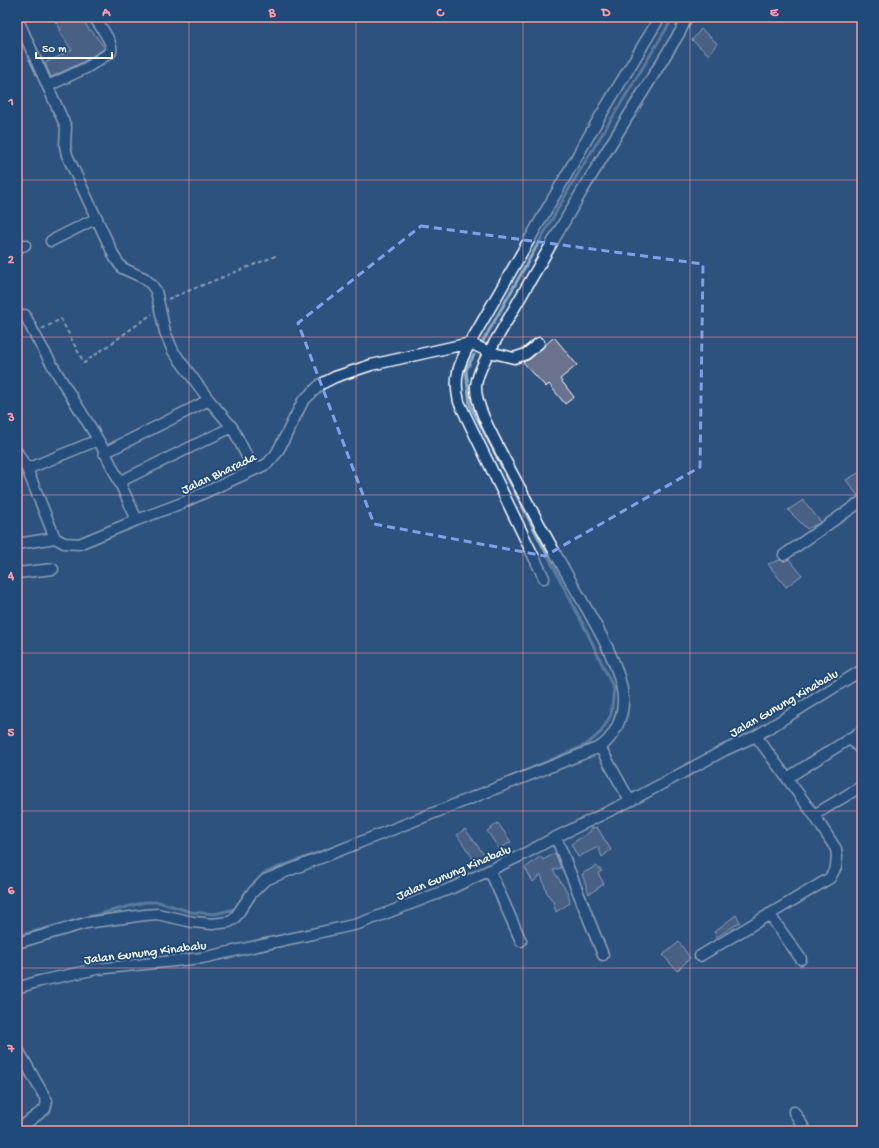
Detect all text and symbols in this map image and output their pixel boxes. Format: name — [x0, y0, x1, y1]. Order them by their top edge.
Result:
text: A — [101, 6, 111, 21]
text: B — [268, 6, 277, 21]
text: C — [435, 6, 445, 21]
text: D — [601, 6, 611, 21]
text: E — [770, 6, 779, 21]
scale bar — [36, 34, 112, 60]
text: 50 m — [42, 43, 67, 57]
text: 1 — [7, 95, 14, 110]
text: 2 — [8, 253, 15, 268]
text: 3 — [7, 411, 15, 426]
street label: Jalan Bharada — [179, 450, 260, 498]
text: 4 — [7, 569, 15, 584]
street label: Jalan Gunung Kinabalu — [727, 667, 841, 741]
text: 5 — [8, 726, 15, 741]
street label: Jalan Gunung Kinabalu — [394, 842, 514, 904]
text: 6 — [8, 884, 15, 899]
street label: Jalan Gunung Kinabalu — [83, 939, 207, 968]
text: 7 — [7, 1042, 16, 1057]

